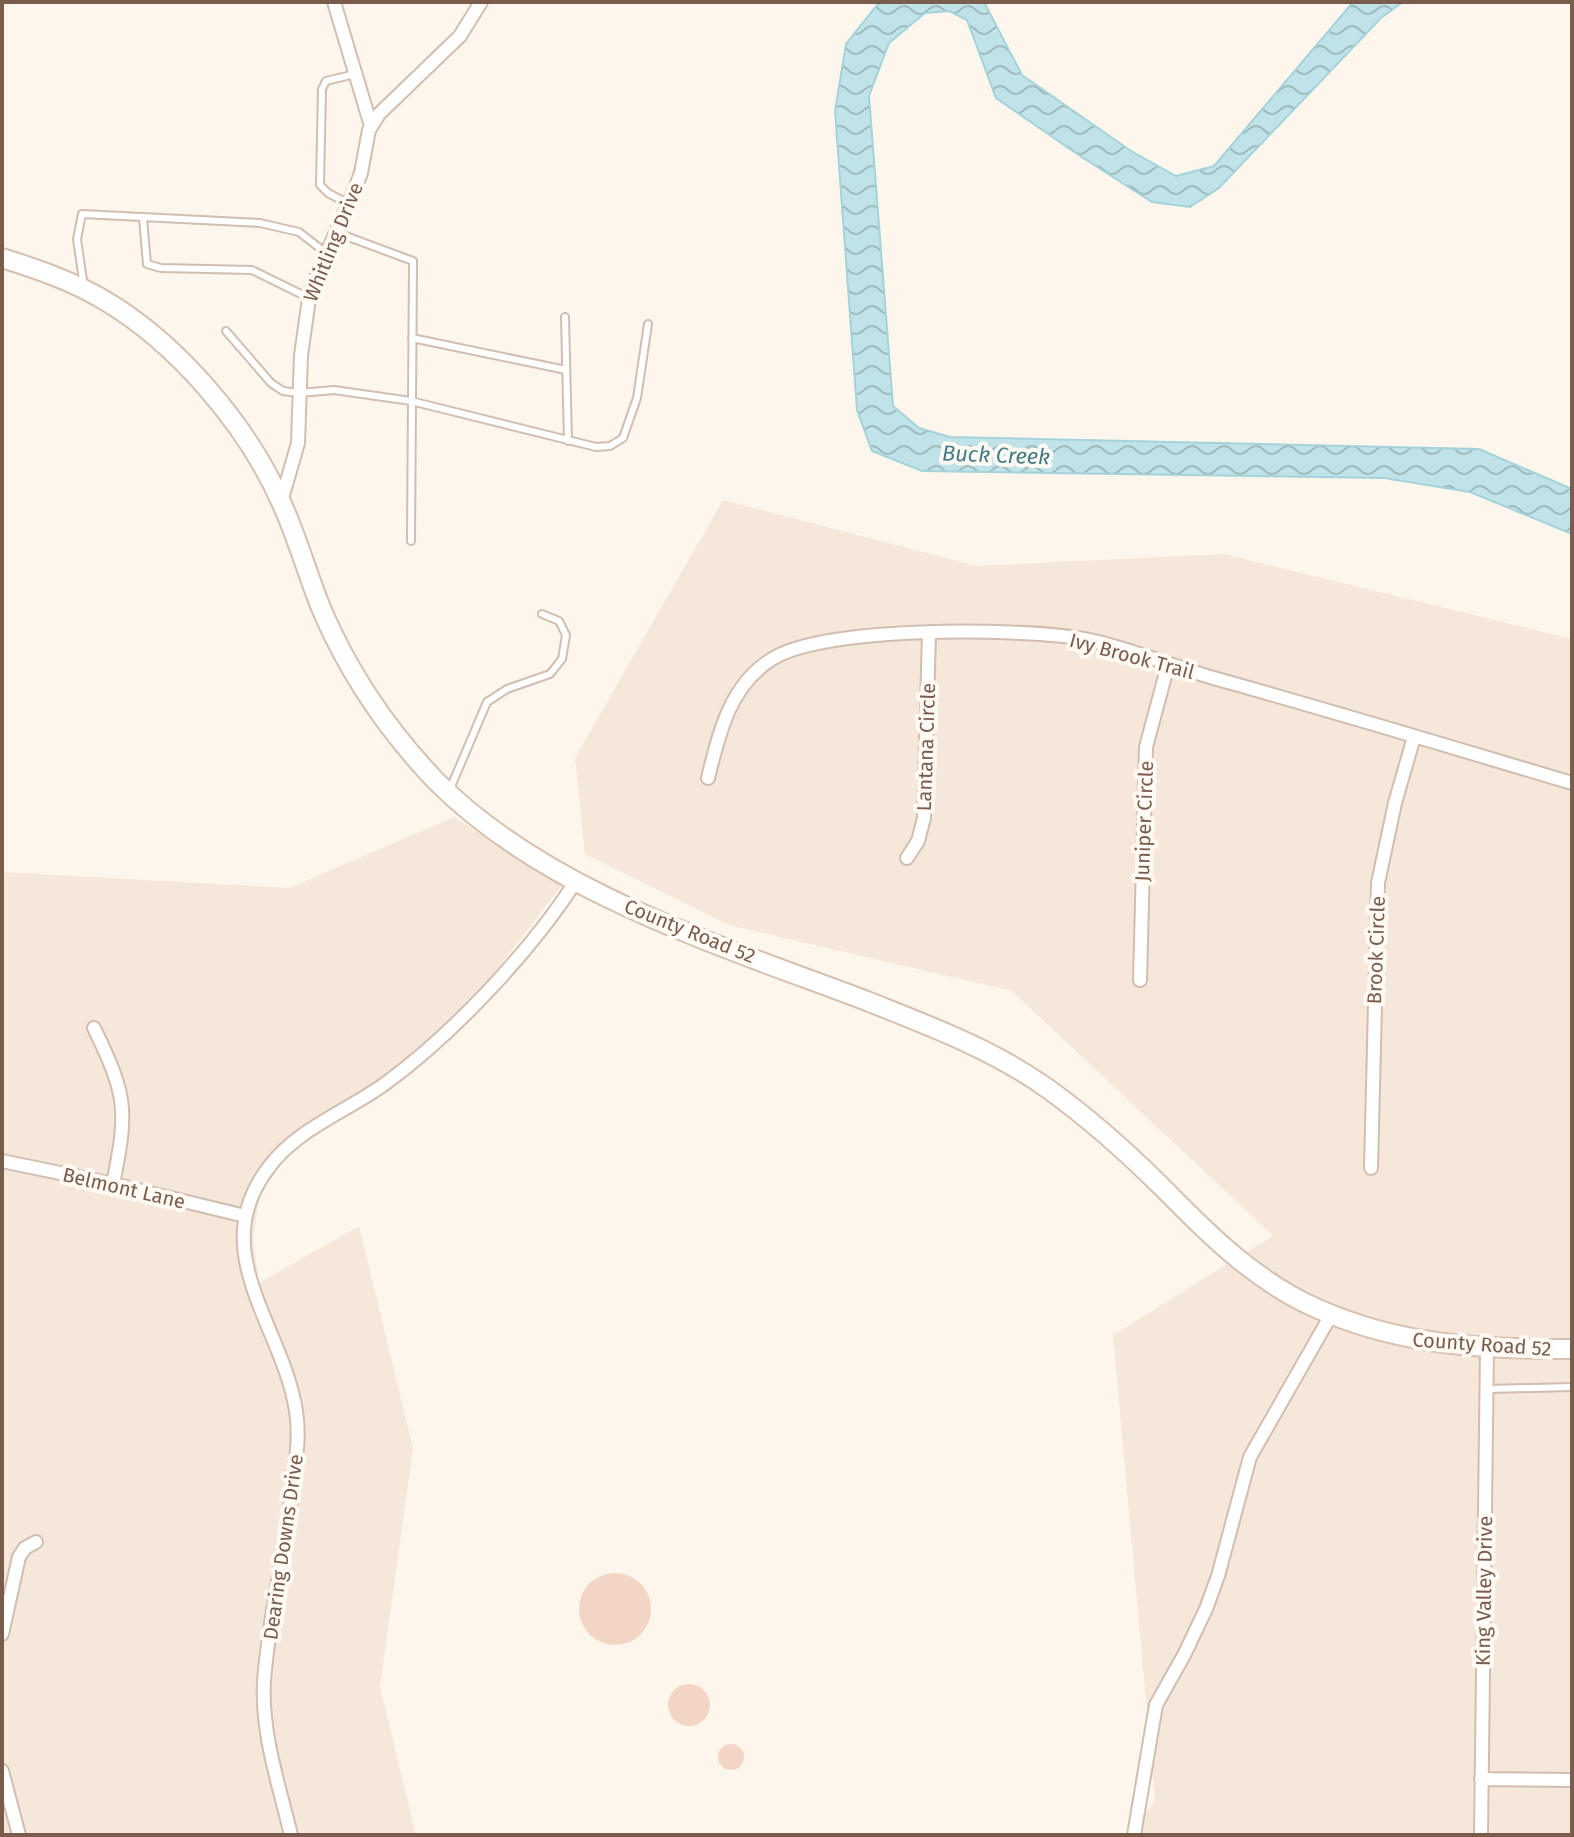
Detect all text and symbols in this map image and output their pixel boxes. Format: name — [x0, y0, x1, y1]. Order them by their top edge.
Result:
street label: Whitling Drive — [298, 179, 368, 305]
water label: Buck Creek — [941, 440, 1051, 470]
street label: Ivy Brook Trail — [1067, 628, 1197, 684]
street label: Lantana Circle — [912, 682, 940, 812]
street label: Juniper Circle — [1130, 760, 1158, 882]
street label: County Road 52 — [621, 894, 759, 968]
street label: Brook Circle — [1362, 895, 1390, 1005]
street label: Belmont Lane — [60, 1162, 188, 1214]
street label: County Road 52 — [1412, 1327, 1552, 1361]
street label: Dearing Downs Drive — [258, 1453, 308, 1641]
street label: King Valley Drive — [1471, 1516, 1497, 1666]

